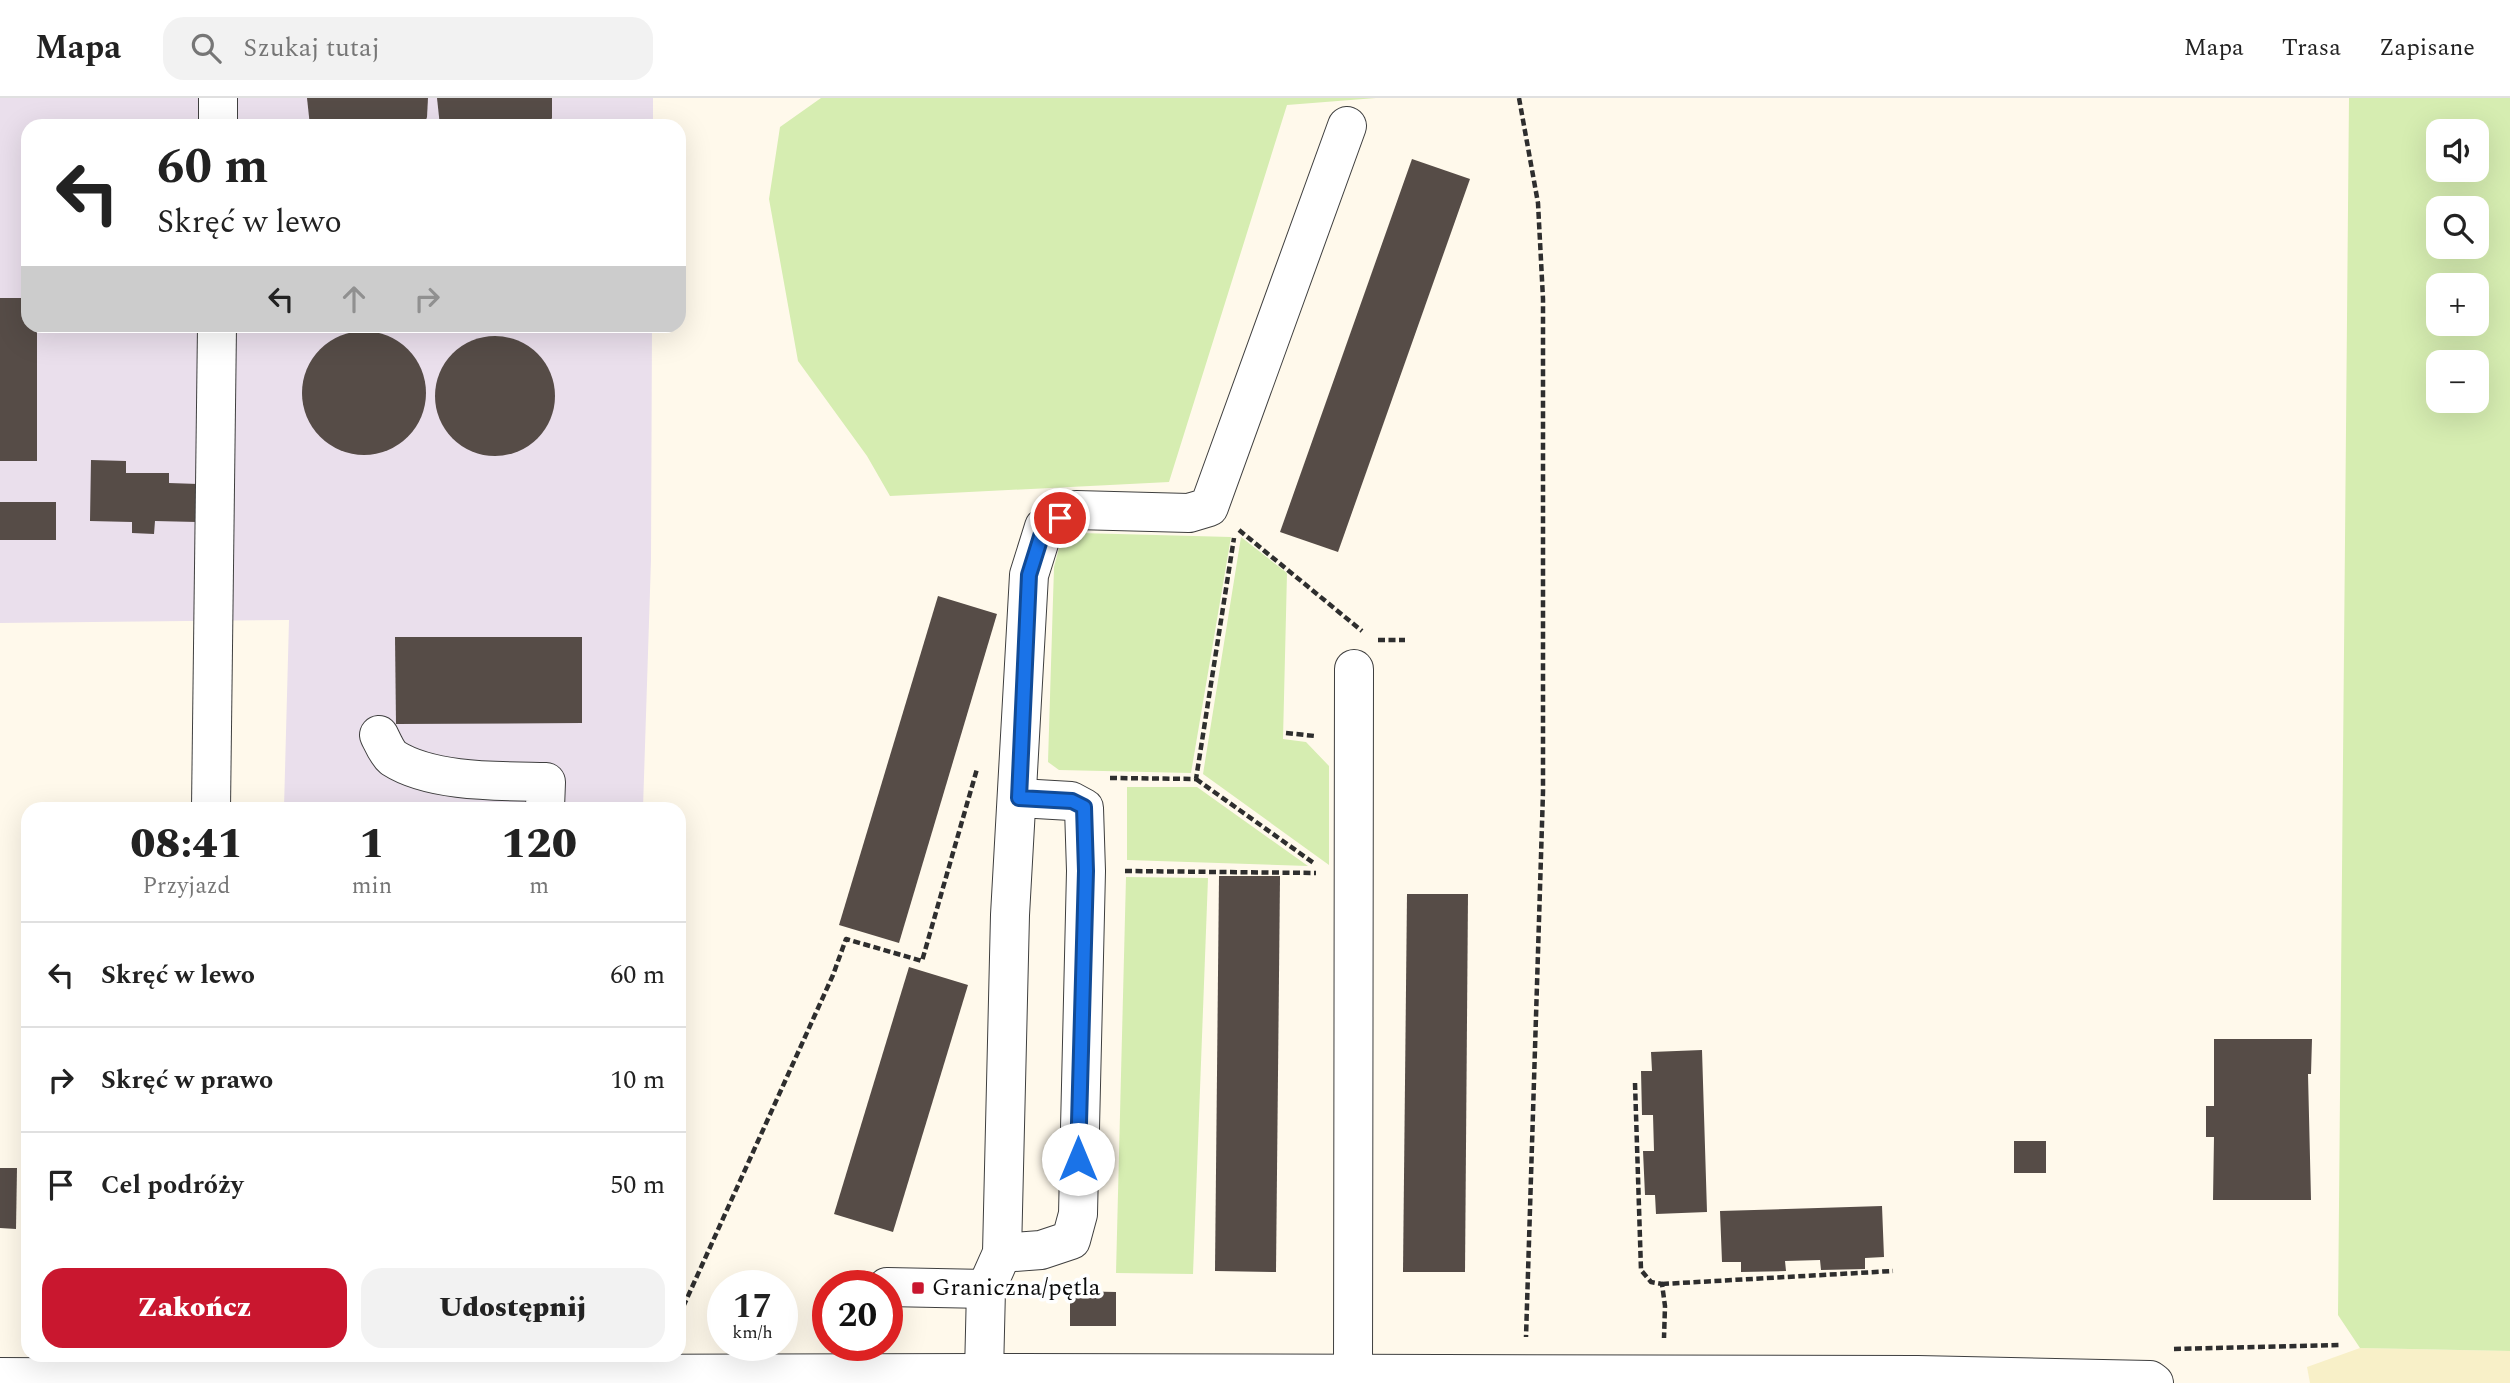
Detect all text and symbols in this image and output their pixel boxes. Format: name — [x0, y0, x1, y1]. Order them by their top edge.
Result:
search box — [163, 17, 653, 80]
text: Mapa — [35, 23, 121, 73]
text: Szukaj tutaj — [243, 28, 380, 68]
icon: search — [187, 29, 225, 67]
text: Mapa — [2184, 30, 2244, 66]
text: Trasa — [2282, 30, 2341, 66]
text: Zapisane — [2379, 30, 2475, 66]
map controls — [2426, 119, 2489, 413]
button: sound — [2426, 119, 2489, 182]
text: 60 m — [157, 130, 268, 205]
icon: left — [42, 147, 133, 238]
button: search — [2426, 196, 2489, 259]
text: Skręć w lewo — [157, 198, 342, 247]
button: + — [2426, 273, 2489, 336]
icon: left — [262, 280, 300, 318]
icon: ahead — [335, 280, 373, 318]
icon: right — [408, 280, 446, 318]
button: − — [2426, 350, 2489, 413]
pin — [1030, 488, 1090, 548]
icon: arrive — [1041, 499, 1079, 537]
text: 08:41 — [130, 813, 243, 876]
text: 1 — [359, 813, 385, 876]
text: 120 — [501, 813, 577, 876]
text: Przyjazd — [143, 869, 230, 904]
text: min — [352, 869, 392, 904]
text: m — [529, 869, 549, 904]
text: Skręć w lewo — [101, 955, 255, 995]
text: 60 m — [610, 955, 665, 995]
icon: left — [42, 956, 80, 994]
text: Skręć w prawo — [101, 1060, 273, 1100]
text: 10 m — [610, 1060, 665, 1100]
icon: right — [42, 1061, 80, 1099]
position arrow — [1041, 1122, 1115, 1196]
text: Cel podróży — [101, 1165, 243, 1205]
text: 50 m — [610, 1165, 665, 1205]
icon: arrive — [42, 1166, 80, 1204]
button: Zakończ — [42, 1268, 347, 1348]
button: Udostępnij — [361, 1268, 665, 1348]
speed limit sign: 20 — [812, 1270, 903, 1361]
place label: Graniczna/pętla — [932, 1270, 1101, 1306]
text: 17 — [733, 1280, 772, 1333]
marker: Graniczna/pętla — [910, 1280, 926, 1296]
text: km/h — [732, 1319, 773, 1346]

